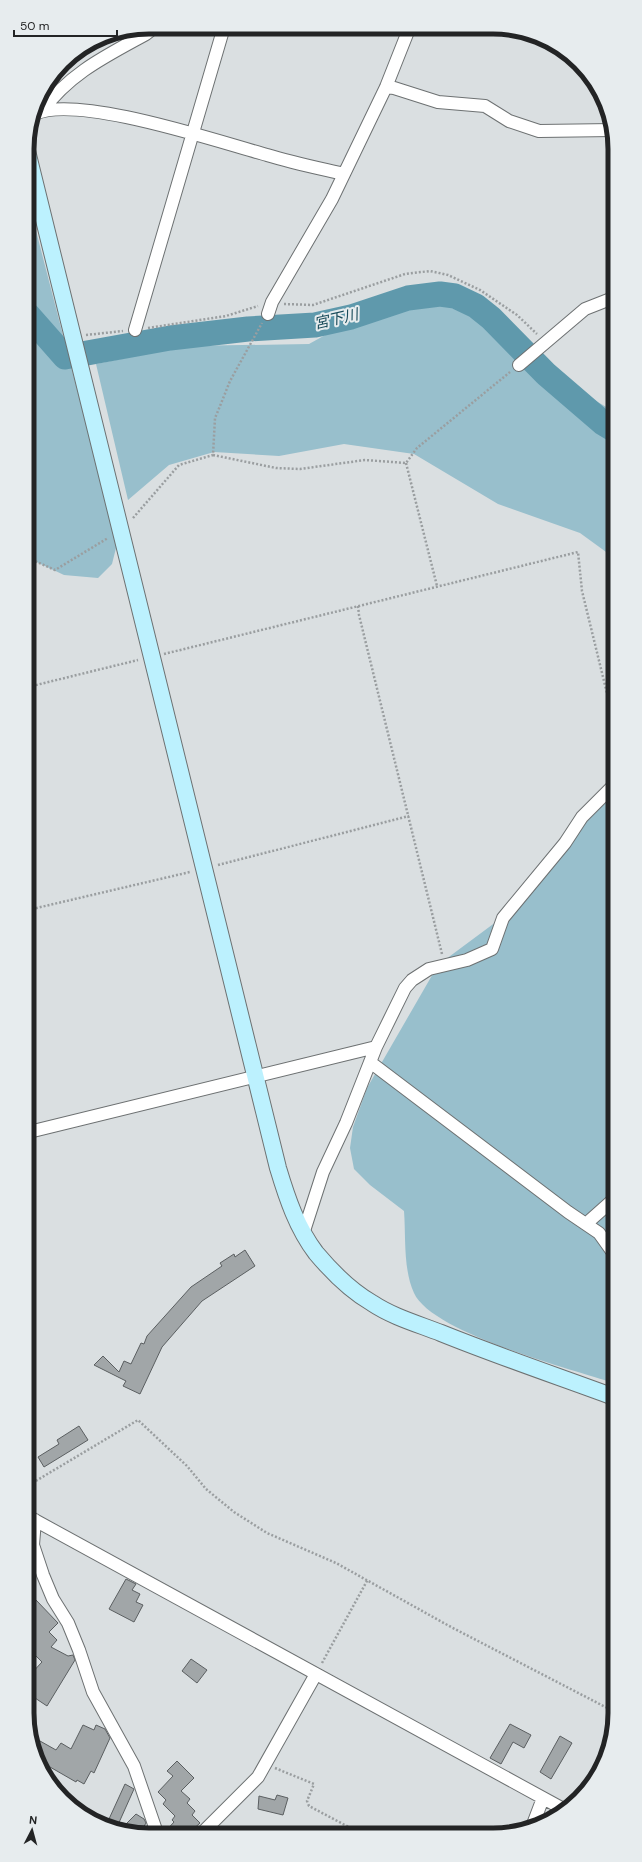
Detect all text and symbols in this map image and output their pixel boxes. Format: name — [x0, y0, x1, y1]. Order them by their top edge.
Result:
scale bar — [14, 12, 117, 38]
text: 50 m — [20, 18, 49, 34]
water label: 宮下川 — [312, 304, 362, 334]
north arrow — [12, 1810, 52, 1850]
text: N — [28, 1813, 38, 1827]

